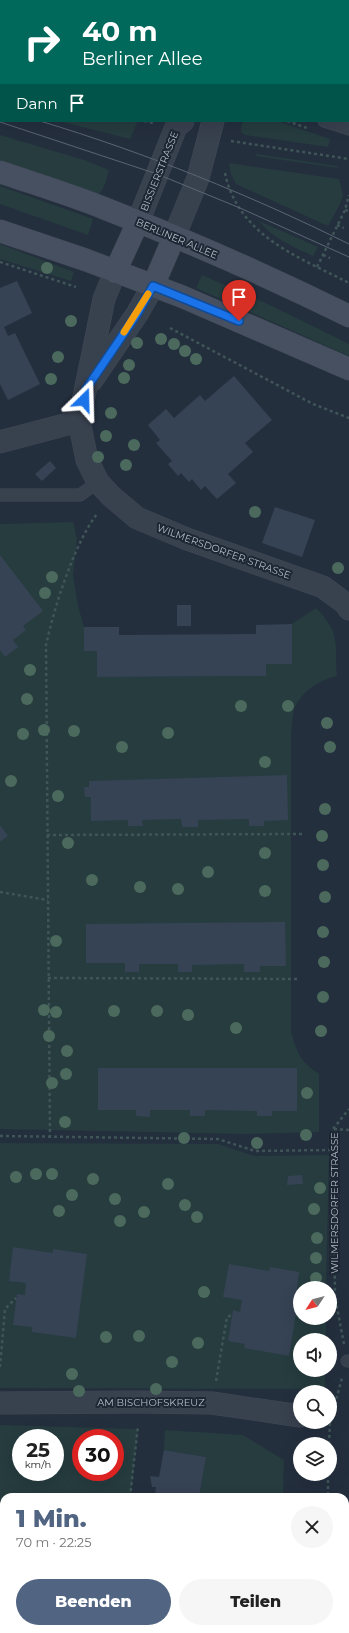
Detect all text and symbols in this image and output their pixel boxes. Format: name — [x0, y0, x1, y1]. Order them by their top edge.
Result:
text: 40 m — [82, 14, 158, 48]
icon: right — [16, 16, 68, 68]
text: Berliner Allee — [82, 48, 203, 70]
icon: arrive — [66, 92, 88, 114]
text: Dann — [16, 94, 58, 113]
street label: BISSIERSTRASSE — [138, 129, 182, 213]
street label: BERLINER ALLEE — [134, 215, 220, 262]
pin — [222, 280, 256, 321]
icon: arrive — [228, 286, 250, 308]
position arrow — [63, 379, 105, 421]
street label: WILMERSDORFER STRASSE — [155, 521, 293, 582]
street label: WILMERSDORFER STRASSE — [328, 1132, 341, 1274]
north arrow — [293, 1281, 337, 1325]
map controls — [293, 1281, 337, 1481]
button: sound — [293, 1333, 337, 1377]
button: search — [293, 1385, 337, 1429]
street label: AM BISCHOFSKREUZ — [97, 1396, 205, 1409]
speed limit sign: 30 — [72, 1429, 124, 1481]
button: layers — [293, 1437, 337, 1481]
text: 25 — [26, 1438, 50, 1462]
text: km/h — [25, 1458, 51, 1471]
text: 1 Min. — [16, 1504, 87, 1533]
button: close — [291, 1506, 333, 1548]
text: 70 m · 22:25 — [16, 1534, 92, 1550]
button: Beenden — [16, 1579, 171, 1625]
button: Teilen — [179, 1579, 333, 1625]

